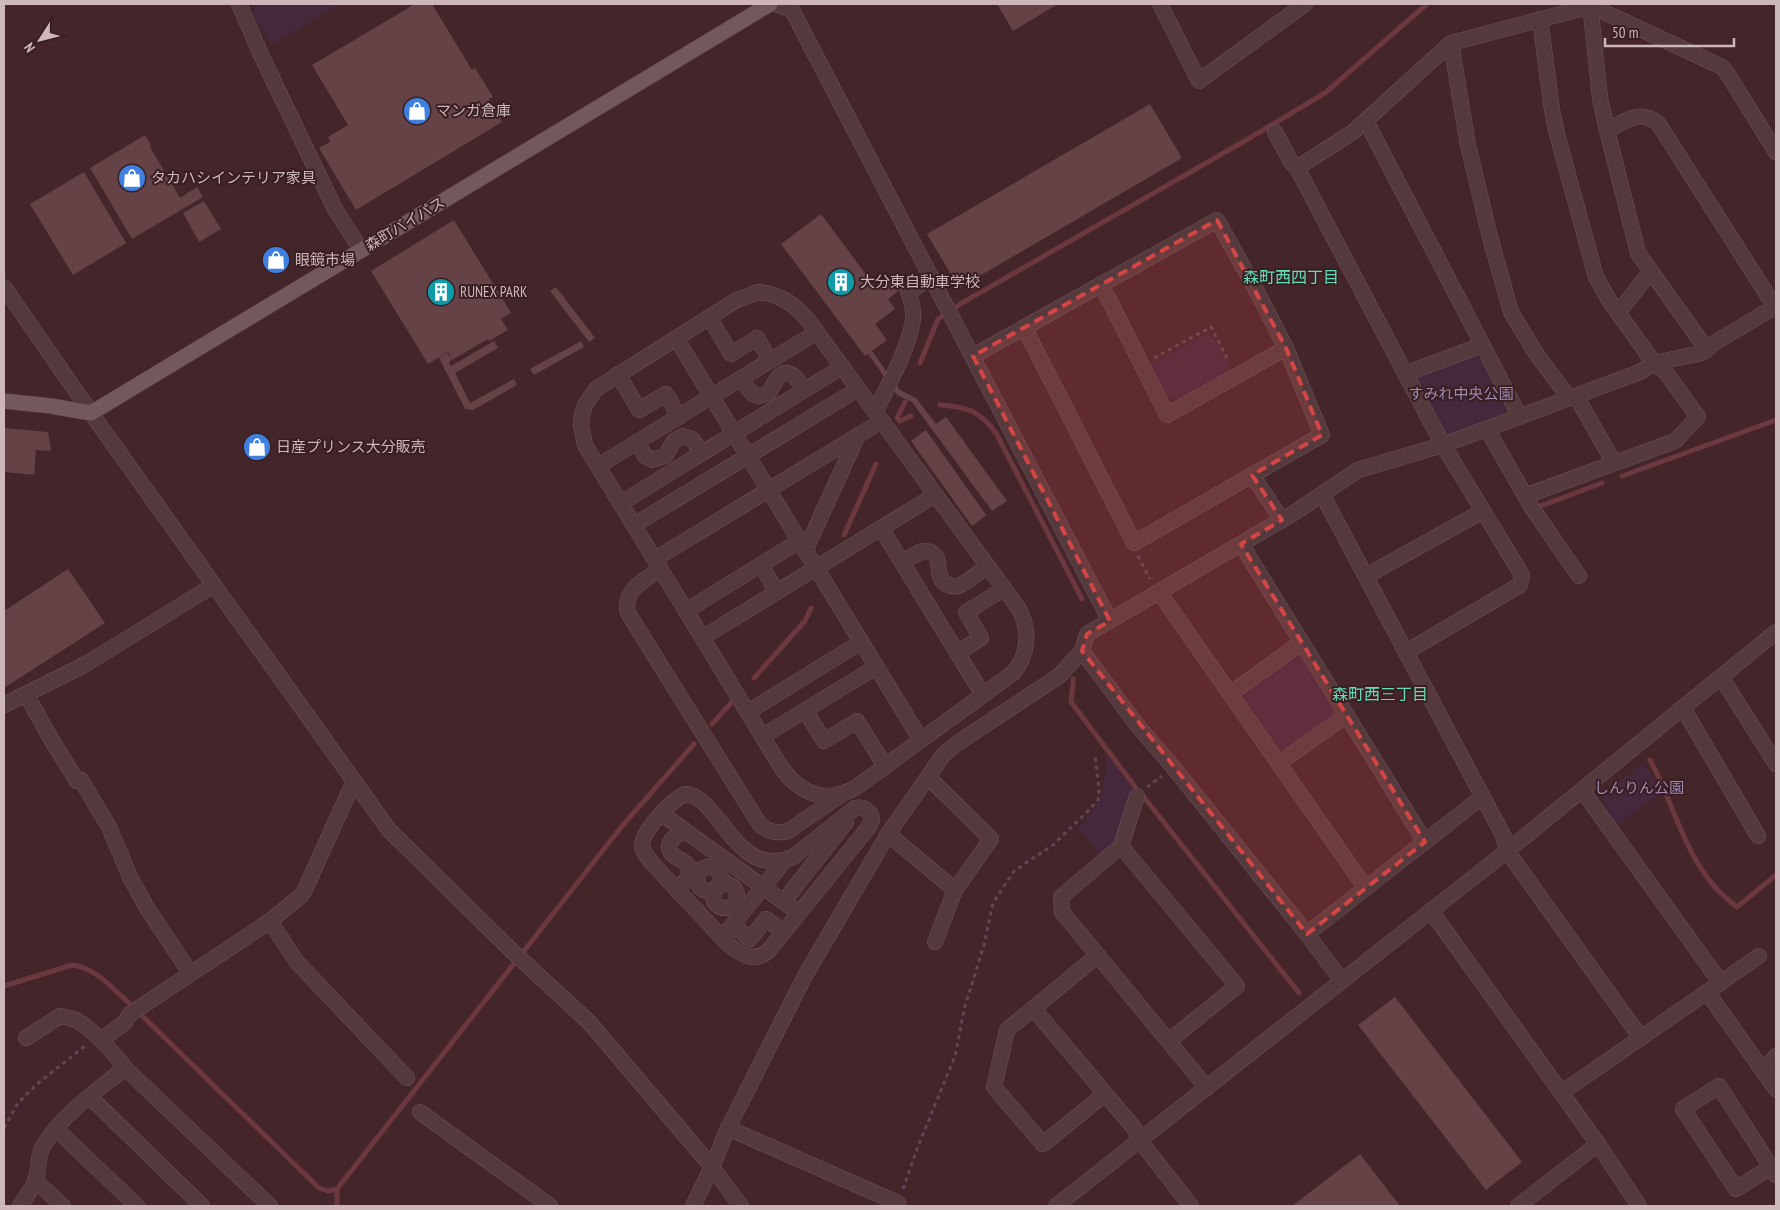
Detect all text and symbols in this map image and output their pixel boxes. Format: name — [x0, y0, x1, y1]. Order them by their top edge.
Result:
north arrow — [15, 15, 65, 65]
scale bar — [1605, 15, 1734, 47]
text: 50 m — [1612, 23, 1638, 42]
text: N — [20, 39, 39, 56]
shop icon: マンガ倉庫 — [402, 96, 432, 126]
place label: マンガ倉庫 — [436, 101, 511, 120]
shop icon: タカハシインテリア家具 — [117, 163, 147, 193]
place label: タカハシインテリア家具 — [151, 168, 316, 187]
street label: 森町バイパス — [361, 192, 448, 255]
shop icon: 眼鏡市場 — [261, 245, 291, 275]
place label: 眼鏡市場 — [295, 250, 355, 269]
building icon: 大分東自動車学校 — [826, 267, 856, 297]
district label: 森町西四丁目 — [1243, 267, 1339, 287]
place label: 大分東自動車学校 — [860, 272, 980, 291]
building icon: RUNEX PARK — [426, 277, 456, 307]
place label: RUNEX PARK — [460, 282, 528, 301]
park label: すみれ中央公園 — [1408, 384, 1514, 403]
shop icon: 日産プリンス大分販売 — [242, 432, 272, 462]
place label: 日産プリンス大分販売 — [276, 437, 426, 456]
district label: 森町西三丁目 — [1332, 684, 1428, 704]
park label: しんりん公園 — [1594, 778, 1684, 797]

